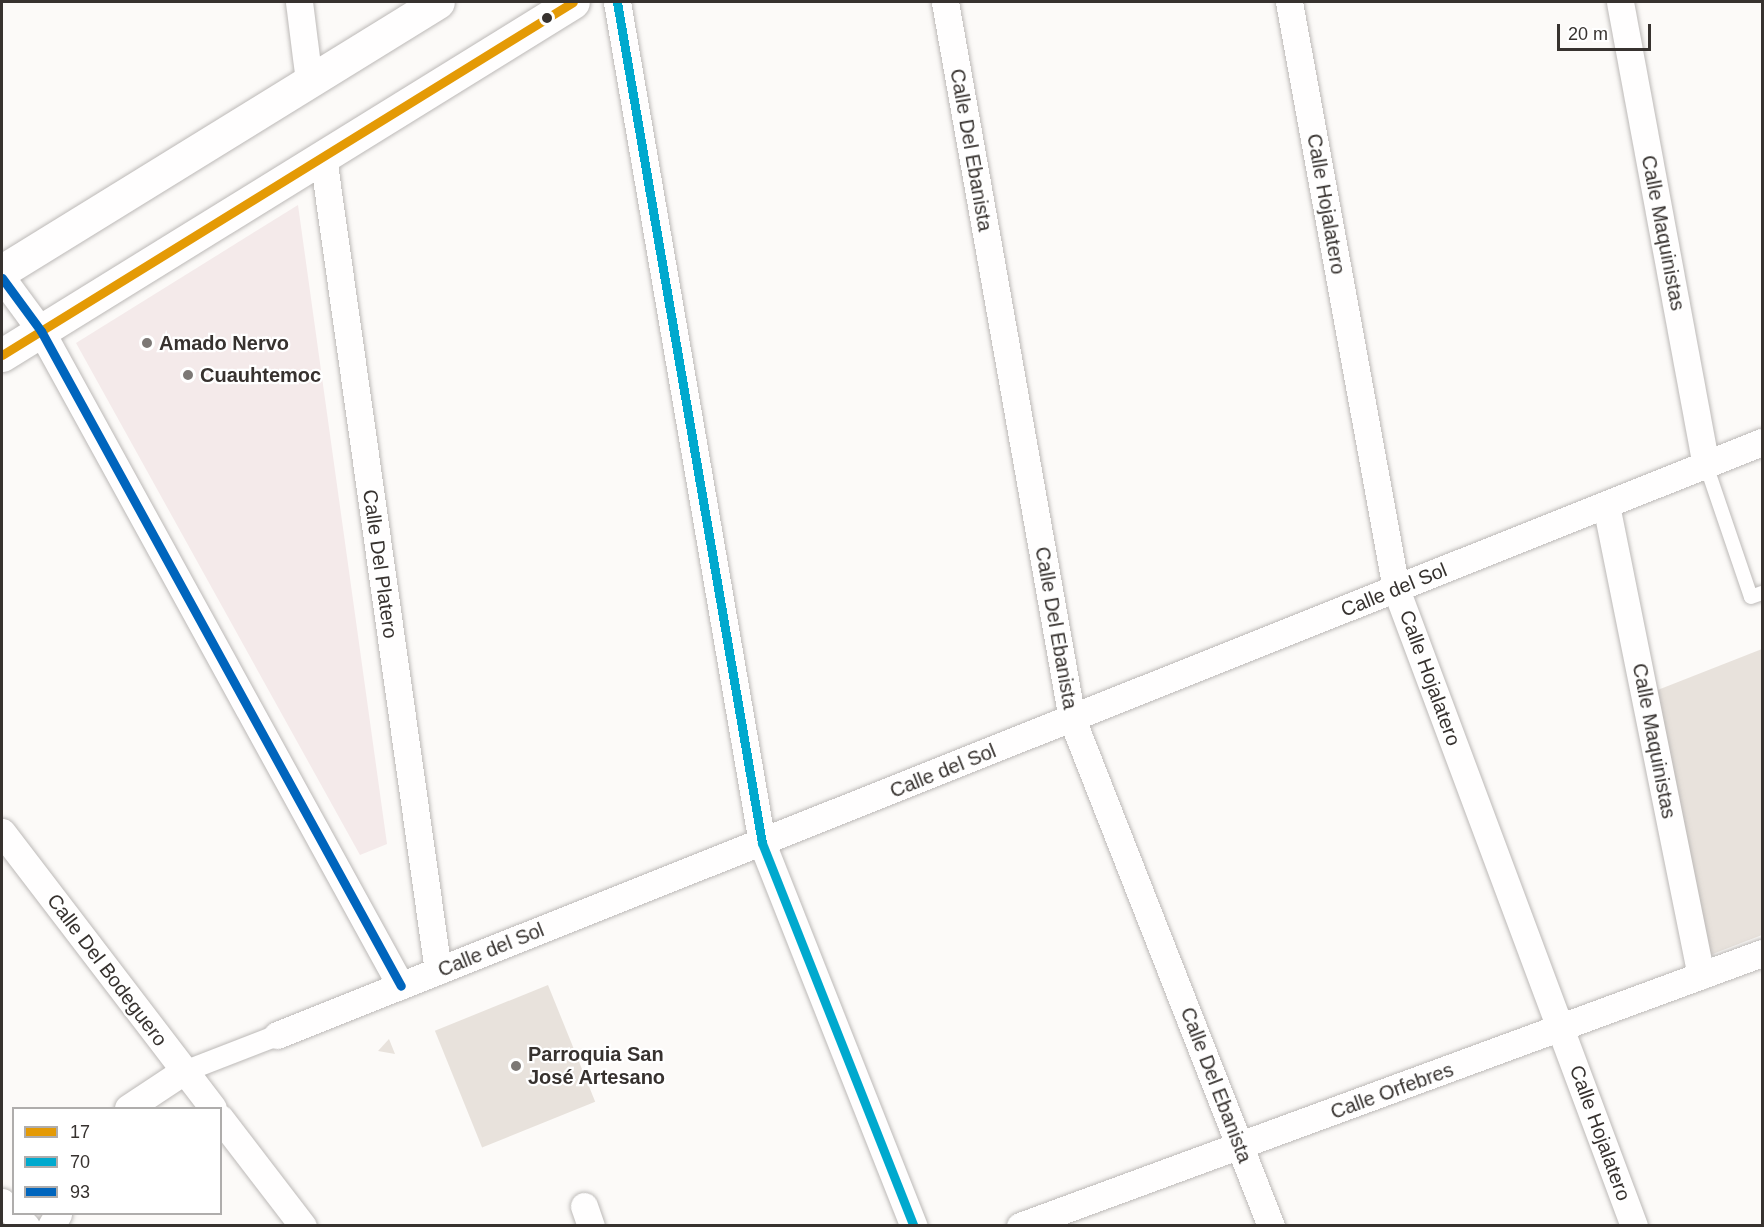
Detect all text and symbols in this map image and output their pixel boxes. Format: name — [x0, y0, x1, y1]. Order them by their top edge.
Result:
unlabelled marker — [541, 12, 553, 24]
scale bar — [1560, 12, 1654, 50]
text: 20 m — [1568, 24, 1608, 44]
street label: Calle Del Ebanista — [945, 67, 997, 233]
street label: Calle Hojalatero — [1302, 132, 1350, 276]
street label: Calle Maquinistas — [1636, 153, 1690, 313]
place label: Amado Nervo — [159, 331, 289, 355]
marker: Amado Nervo — [140, 336, 154, 350]
place label: Cuauhtemoc — [200, 363, 321, 387]
marker: Cuauhtemoc — [181, 368, 195, 382]
street label: Calle Del Platero — [358, 488, 402, 640]
street label: Calle Del Ebanista — [1030, 545, 1082, 711]
street label: Calle del Sol — [1337, 558, 1451, 622]
street label: Calle Hojalatero — [1394, 607, 1466, 749]
street label: Calle Maquinistas — [1627, 661, 1681, 821]
street label: Calle del Sol — [886, 739, 1000, 803]
street label: Calle Del Bodeguero — [42, 889, 172, 1051]
street label: Calle del Sol — [434, 918, 548, 982]
street label: Calle Del Ebanista — [1175, 1004, 1257, 1166]
place label: Parroquia San José Artesano — [528, 1042, 666, 1089]
street label: Calle Orfebres — [1327, 1058, 1457, 1124]
marker: Parroquia San José Artesano — [509, 1059, 523, 1073]
street label: Calle Hojalatero — [1564, 1062, 1636, 1204]
legend — [12, 1107, 222, 1215]
text: 17 — [70, 1122, 90, 1142]
text: 70 — [70, 1152, 90, 1172]
text: 93 — [70, 1182, 90, 1202]

